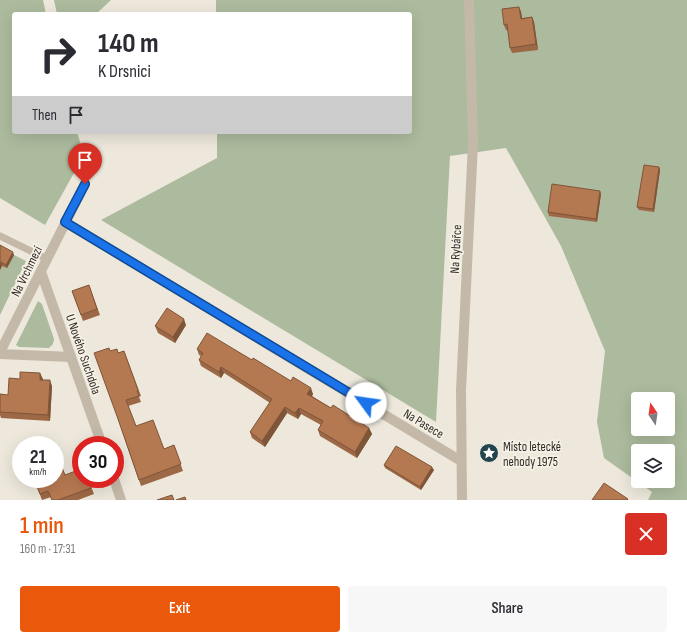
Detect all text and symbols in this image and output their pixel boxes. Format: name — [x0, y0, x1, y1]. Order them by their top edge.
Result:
text: 140 m — [98, 27, 159, 60]
icon: right — [32, 28, 84, 80]
text: K Drsnici — [98, 61, 151, 82]
icon: arrive — [65, 104, 87, 126]
text: Then — [32, 106, 57, 125]
pin — [68, 143, 102, 184]
icon: arrive — [74, 149, 96, 171]
street label: Na Rybářce — [447, 224, 465, 274]
street label: Na Vrchmezí — [8, 243, 46, 299]
street label: U Nového Suchdola — [62, 312, 104, 396]
position arrow — [345, 382, 387, 424]
north arrow — [631, 392, 675, 436]
map controls — [631, 392, 675, 488]
street label: Na Pasece — [400, 406, 447, 442]
speed limit sign: 30 — [72, 436, 124, 488]
place label: Místo letecké nehody 1975 — [503, 439, 561, 470]
place icon: Místo letecké nehody 1975 — [478, 442, 500, 464]
button: layers — [631, 444, 675, 488]
text: 21 — [30, 445, 46, 469]
text: km/h — [29, 466, 47, 478]
text: 1 min — [20, 511, 64, 540]
button: close — [625, 513, 667, 555]
text: 160 m · 17:31 — [20, 541, 75, 557]
button: Exit — [20, 586, 340, 632]
button: Share — [348, 586, 667, 632]

